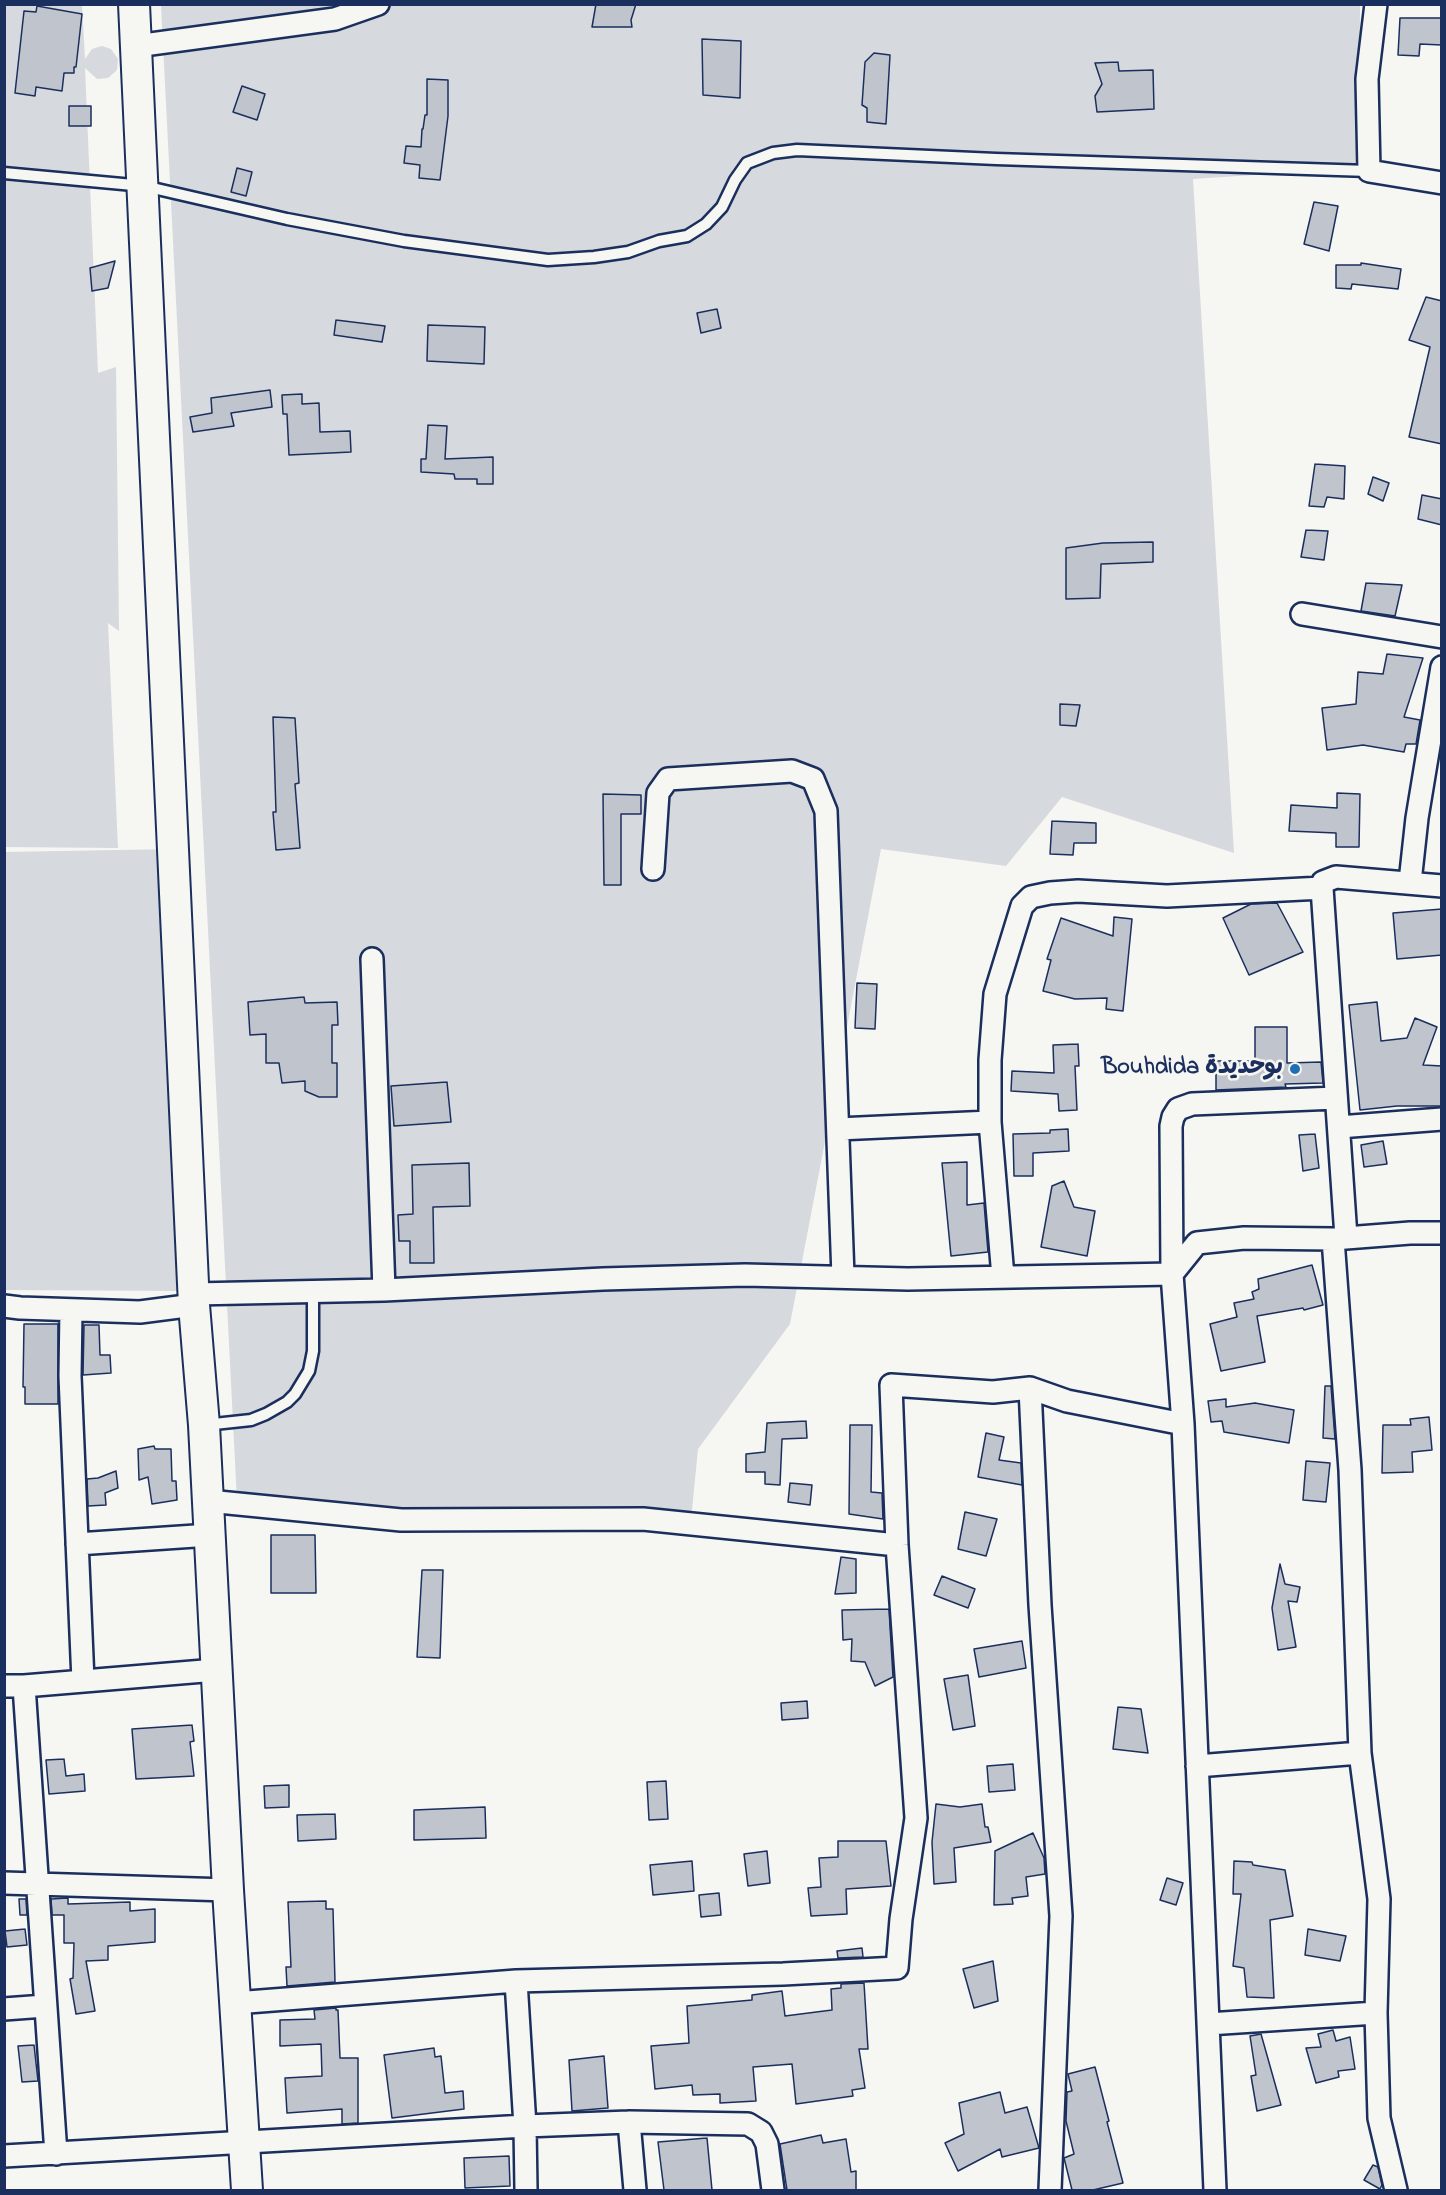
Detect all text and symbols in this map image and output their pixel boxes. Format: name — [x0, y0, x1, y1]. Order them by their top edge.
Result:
place label: Bouhdida بوحديدة — [1101, 1055, 1283, 1083]
marker: Bouhdida بوحديدة — [1288, 1062, 1302, 1076]

